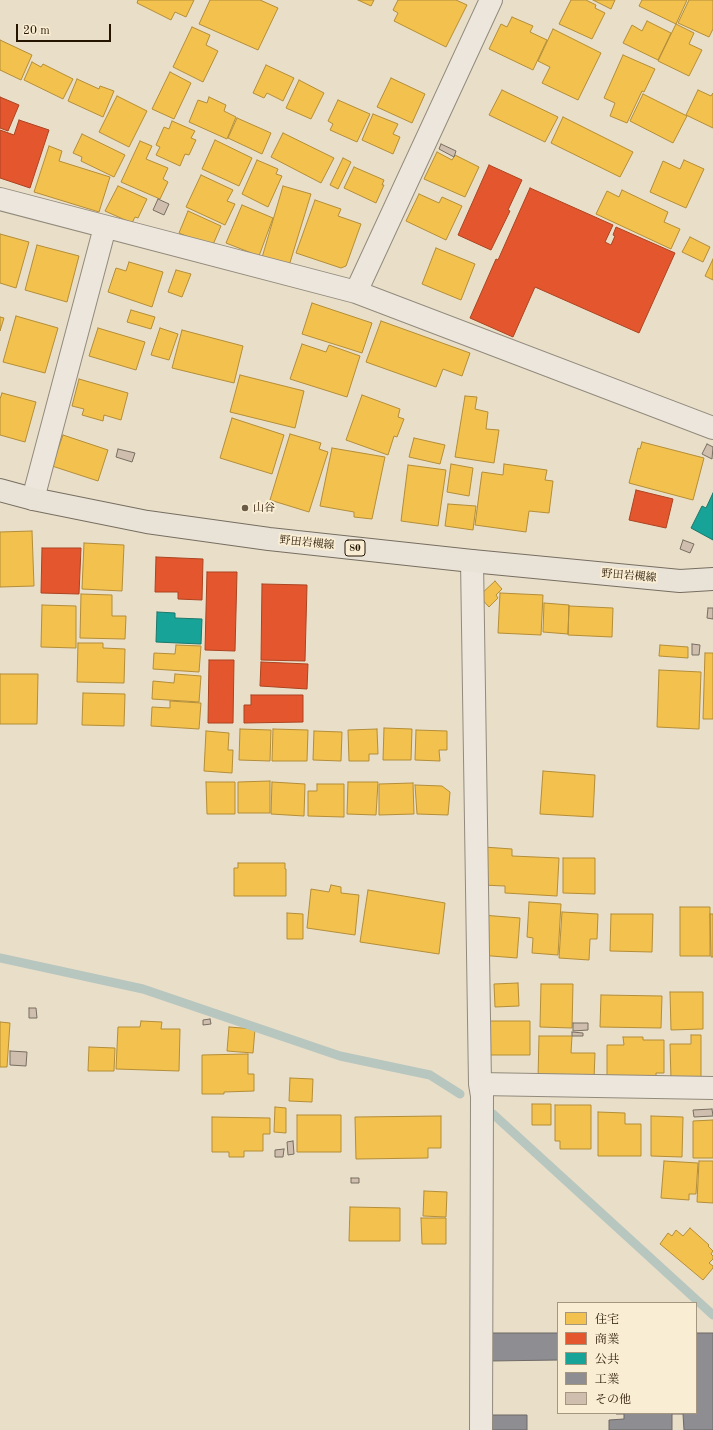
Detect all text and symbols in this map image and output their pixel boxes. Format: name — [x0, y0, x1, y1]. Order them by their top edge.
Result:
scale bar — [18, 16, 113, 42]
text: 20 m — [23, 25, 50, 37]
place label: 山谷 — [253, 501, 275, 515]
marker: 山谷 — [240, 503, 250, 513]
street label: 野田岩槻線 — [279, 534, 335, 552]
road number: 80 — [345, 540, 365, 556]
street label: 野田岩槻線 — [601, 567, 657, 585]
legend — [557, 1302, 697, 1414]
text: 住宅 — [595, 1314, 619, 1326]
text: 商業 — [595, 1334, 619, 1346]
text: 公共 — [595, 1354, 619, 1366]
text: 工業 — [595, 1374, 619, 1386]
text: その他 — [595, 1394, 631, 1406]

